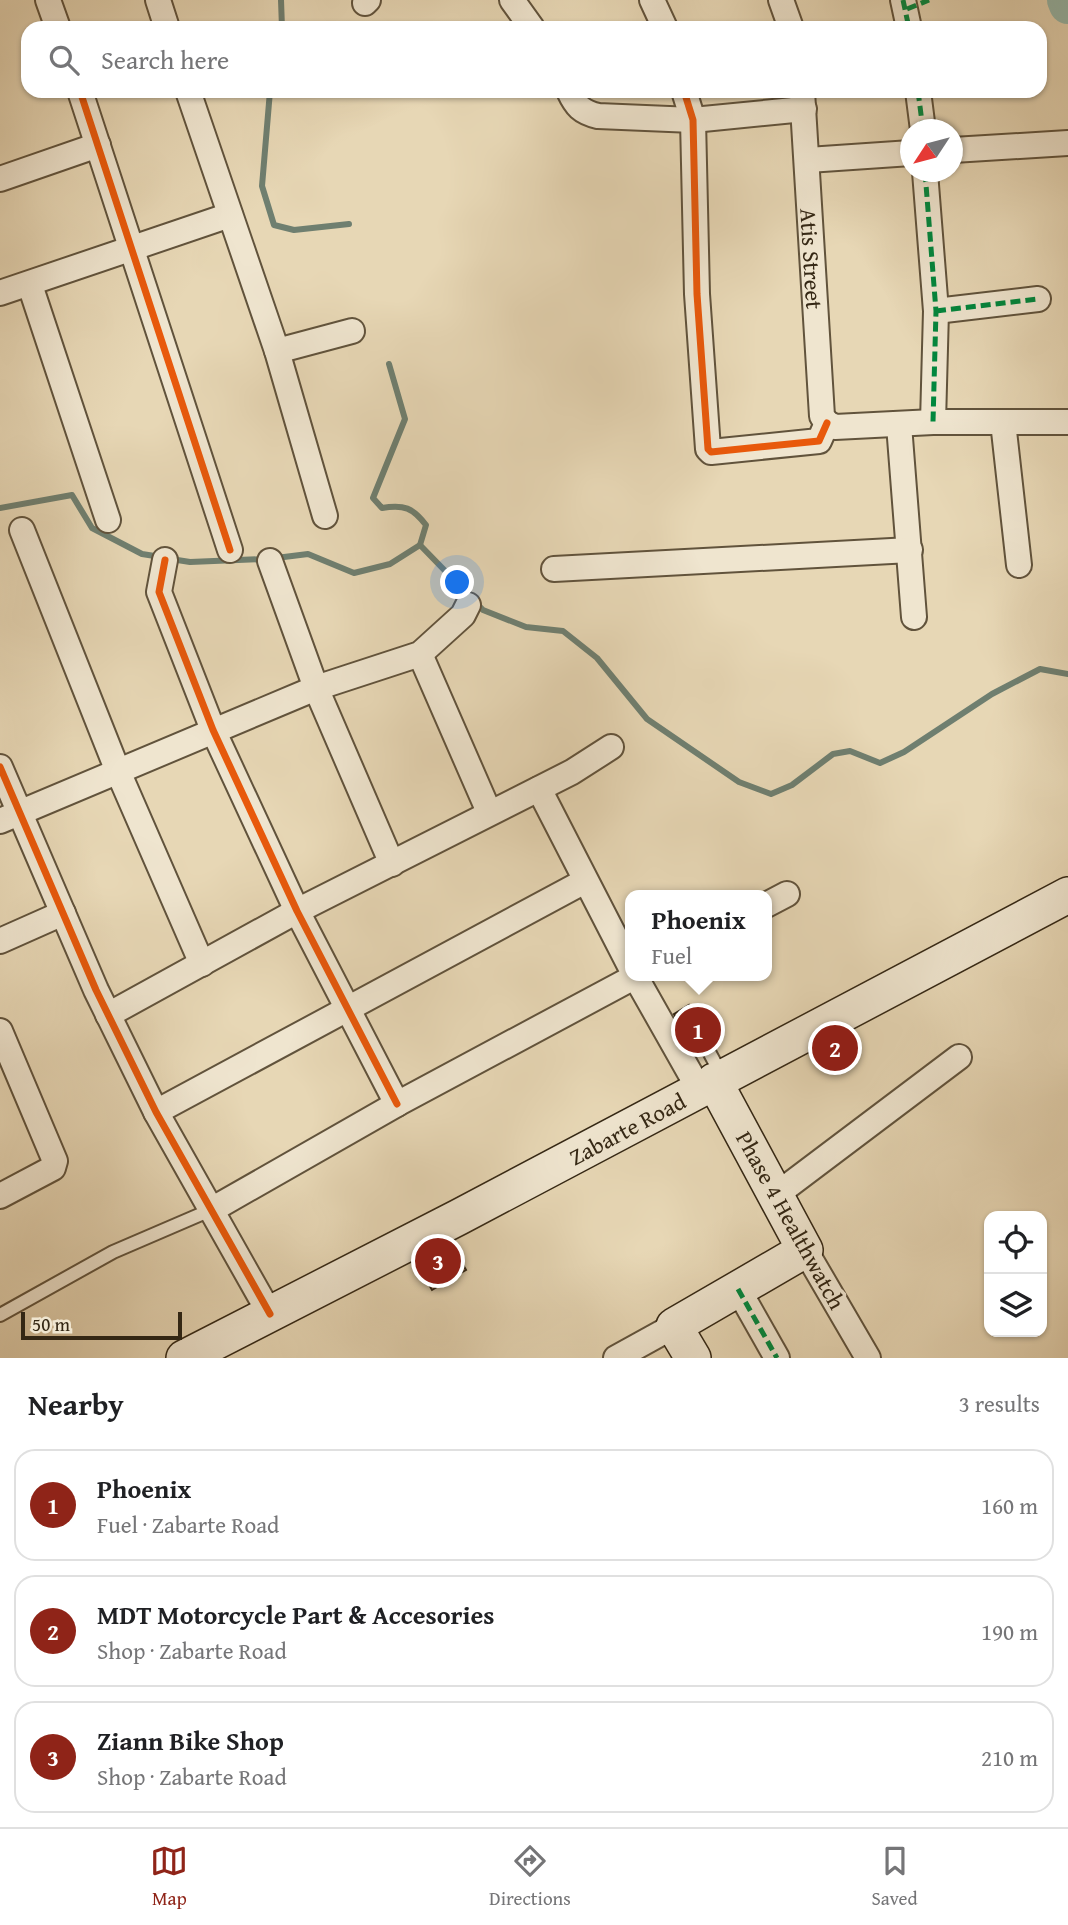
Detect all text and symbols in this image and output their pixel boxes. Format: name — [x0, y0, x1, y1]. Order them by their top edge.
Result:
search box — [21, 21, 1047, 98]
text: Search here — [101, 40, 229, 79]
icon: search — [45, 41, 83, 79]
north arrow — [900, 119, 963, 182]
street label: Atis Street — [793, 207, 832, 310]
your location — [440, 565, 474, 599]
popup — [625, 890, 772, 981]
text: Phoenix — [651, 900, 746, 939]
text: Fuel — [651, 939, 692, 972]
pin: 1 — [675, 1004, 721, 1056]
pin: 2 — [812, 1022, 858, 1074]
street label: Zabarte Road — [563, 1083, 692, 1173]
street label: Phase 4 Healthwatch — [728, 1125, 854, 1315]
map controls — [984, 1211, 1047, 1337]
button: locate — [984, 1211, 1047, 1274]
pin: 3 — [415, 1235, 461, 1287]
button: layers — [984, 1274, 1047, 1337]
scale bar — [21, 1309, 182, 1341]
text: 50 m — [32, 1310, 70, 1338]
text: Nearby — [28, 1382, 124, 1426]
text: 3 results — [959, 1387, 1040, 1420]
text: Phoenix — [97, 1469, 191, 1508]
text: 1 — [47, 1489, 59, 1522]
text: 160 m — [981, 1489, 1038, 1522]
text: Fuel · Zabarte Road — [97, 1508, 279, 1541]
text: MDT Motorcycle Part & Accesories — [97, 1595, 495, 1634]
text: 2 — [47, 1615, 59, 1648]
text: 190 m — [981, 1615, 1038, 1648]
text: Shop · Zabarte Road — [97, 1634, 287, 1667]
text: Ziann Bike Shop — [97, 1721, 284, 1760]
text: 3 — [47, 1741, 59, 1774]
text: 210 m — [981, 1741, 1038, 1774]
text: Shop · Zabarte Road — [97, 1760, 287, 1793]
tab: Map — [150, 1842, 188, 1912]
tab: Directions — [489, 1842, 571, 1912]
tab: Saved — [872, 1842, 918, 1912]

